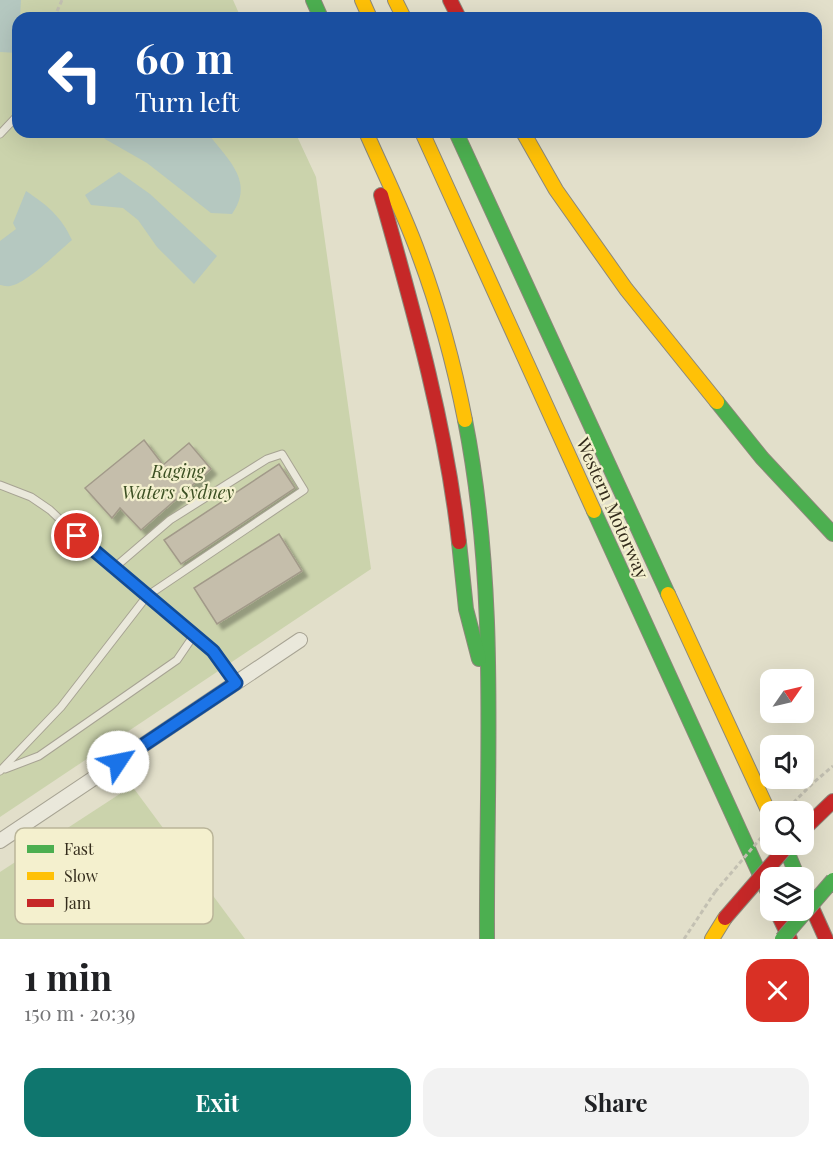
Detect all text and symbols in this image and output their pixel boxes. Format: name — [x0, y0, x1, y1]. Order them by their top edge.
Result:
text: 60 m — [135, 29, 233, 85]
icon: left — [36, 36, 114, 114]
text: Turn left — [135, 83, 239, 119]
street label: Western Motorway — [571, 433, 655, 582]
park label: Raging Waters Sydney — [122, 459, 235, 504]
pin — [51, 510, 102, 561]
icon: arrive — [60, 519, 93, 552]
north arrow — [760, 669, 814, 723]
map controls — [760, 669, 814, 921]
position arrow — [86, 730, 150, 794]
button: sound — [760, 735, 814, 789]
button: search — [760, 801, 814, 855]
legend — [15, 828, 213, 924]
text: Fast — [64, 838, 94, 859]
text: Slow — [64, 865, 99, 886]
button: layers — [760, 867, 814, 921]
text: Jam — [63, 892, 91, 913]
text: 1 min — [24, 952, 112, 1000]
button: close — [746, 959, 809, 1022]
text: 150 m · 20:39 — [24, 999, 136, 1026]
button: Exit — [24, 1068, 411, 1137]
button: Share — [423, 1068, 809, 1137]

